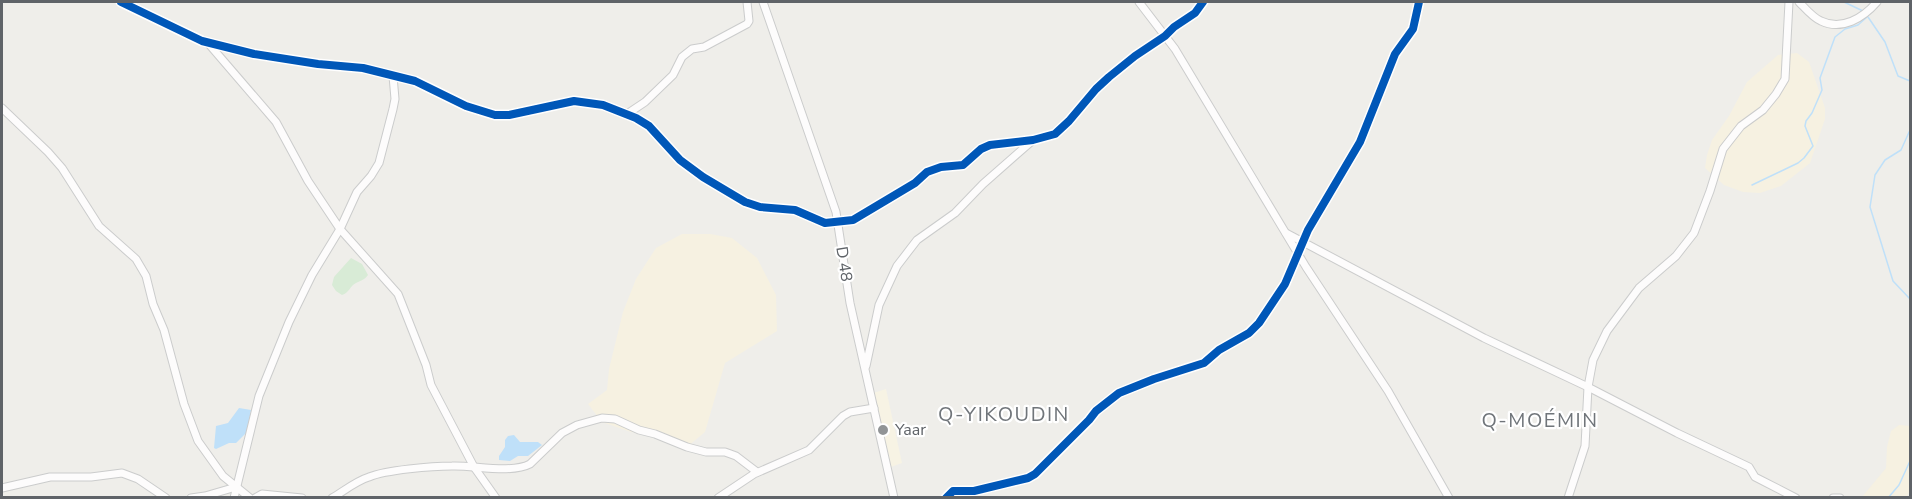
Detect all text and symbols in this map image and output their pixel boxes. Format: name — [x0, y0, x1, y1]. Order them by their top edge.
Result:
street label: D 48 — [830, 245, 858, 283]
district label: Q-YIKOUDIN — [938, 401, 1070, 428]
district label: Q-MOÉMIN — [1482, 407, 1598, 434]
place label: Yaar — [894, 419, 926, 441]
marker: Yaar — [876, 423, 890, 437]

